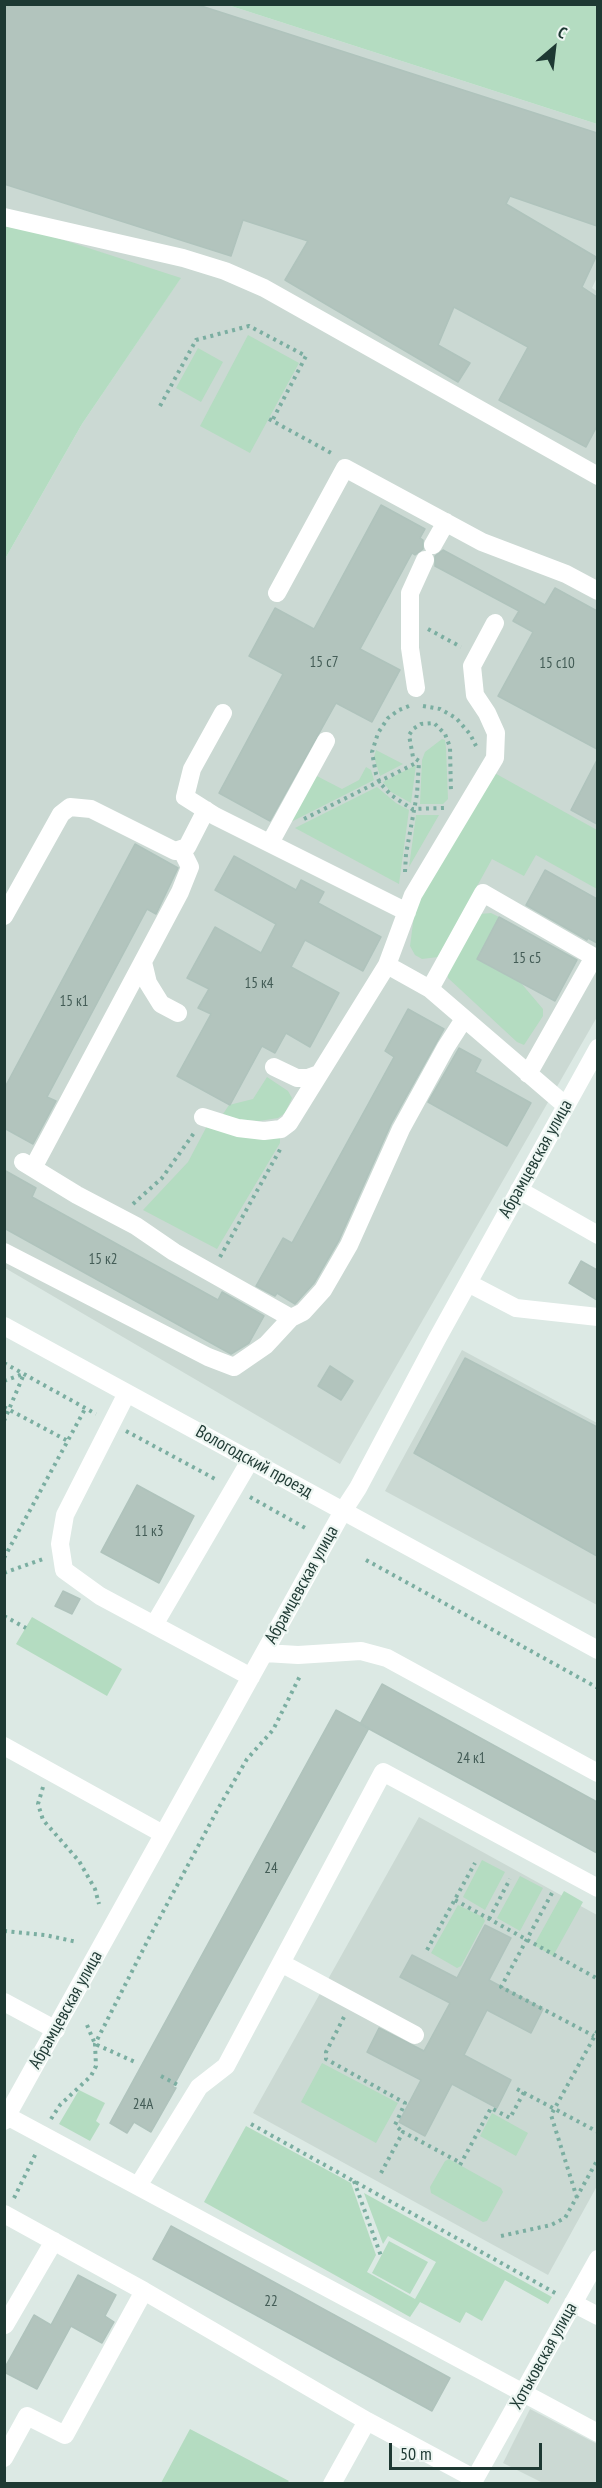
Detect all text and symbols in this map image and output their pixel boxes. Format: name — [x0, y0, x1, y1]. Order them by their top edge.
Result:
north arrow — [524, 18, 584, 78]
text: С — [555, 22, 570, 43]
house number: 15 с7 — [310, 654, 338, 672]
house number: 15 с10 — [539, 655, 575, 673]
house number: 15 с5 — [513, 950, 541, 968]
house number: 15 к4 — [244, 975, 274, 993]
house number: 15 к1 — [59, 993, 89, 1011]
street label: Абрамцевская улица — [495, 1096, 577, 1222]
house number: 15 к2 — [88, 1251, 118, 1269]
street label: Вологодский проезд — [192, 1421, 316, 1503]
street label: Абрамцевская улица — [261, 1522, 343, 1648]
house number: 11 к3 — [134, 1523, 164, 1541]
house number: 24 к1 — [456, 1750, 486, 1768]
house number: 24 — [264, 1860, 278, 1878]
street label: Абрамцевская улица — [25, 1947, 107, 2073]
house number: 24А — [133, 2096, 153, 2114]
house number: 22 — [264, 2293, 278, 2311]
street label: Хотьковская улица — [506, 2299, 582, 2413]
scale bar — [392, 2431, 545, 2469]
text: 50 m — [400, 2442, 432, 2465]

